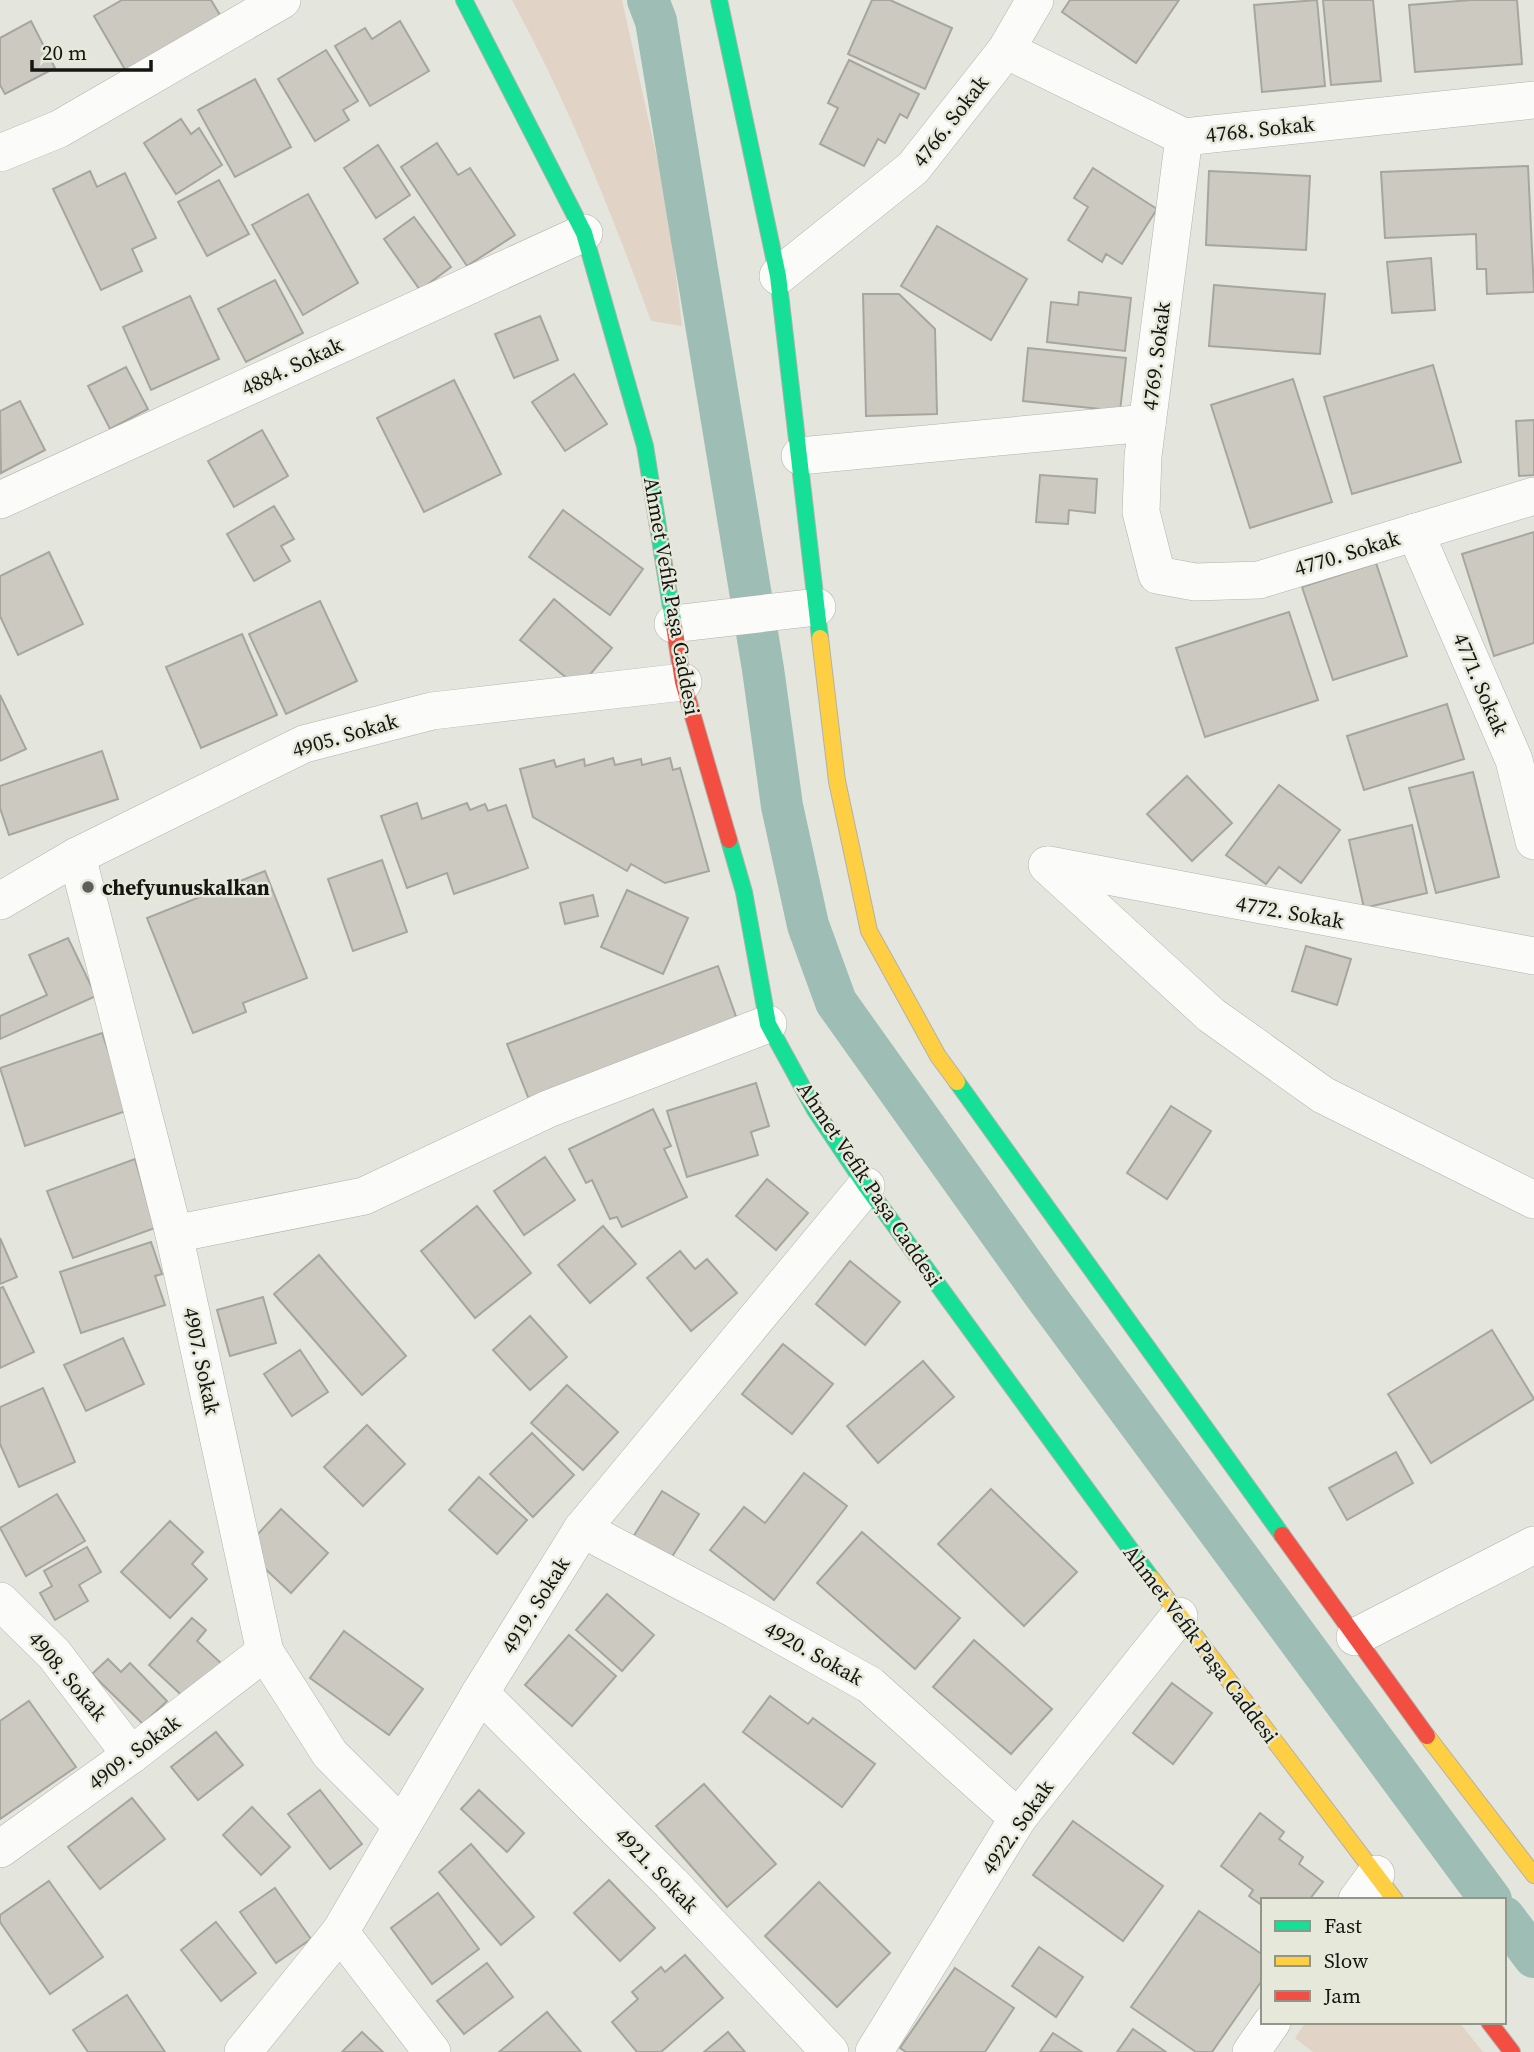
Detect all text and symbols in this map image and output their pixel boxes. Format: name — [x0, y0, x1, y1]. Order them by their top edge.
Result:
scale bar — [32, 28, 150, 72]
text: 20 m — [42, 38, 87, 67]
street label: 4766. Sokak — [905, 69, 995, 173]
street label: 4768. Sokak — [1204, 109, 1316, 149]
street label: 4769. Sokak — [1135, 300, 1177, 412]
street label: 4884. Sokak — [237, 330, 348, 402]
street label: Ahmet Vefik Paşa Caddesi — [637, 475, 707, 717]
street label: 4770. Sokak — [1291, 523, 1404, 583]
street label: 4771. Sokak — [1446, 628, 1516, 740]
street label: 4905. Sokak — [289, 706, 402, 764]
place label: chefyunuskalkan — [102, 873, 270, 902]
marker: chefyunuskalkan — [80, 879, 96, 895]
street label: 4772. Sokak — [1234, 888, 1347, 936]
street label: Ahmet Vefik Paşa Caddesi — [791, 1076, 949, 1292]
street label: 4907. Sokak — [176, 1305, 228, 1418]
street label: Ahmet Vefik Paşa Caddesi — [1117, 1539, 1285, 1749]
street label: 4919. Sokak — [494, 1551, 576, 1659]
street label: 4920. Sokak — [759, 1614, 869, 1692]
street label: 4908. Sokak — [22, 1625, 114, 1727]
street label: 4909. Sokak — [82, 1707, 187, 1796]
street label: 4922. Sokak — [974, 1774, 1060, 1880]
street label: 4921. Sokak — [609, 1821, 706, 1920]
legend — [1261, 1898, 1506, 2024]
text: Fast — [1324, 1911, 1362, 1940]
text: Slow — [1324, 1946, 1368, 1975]
text: Jam — [1323, 1981, 1361, 2010]

